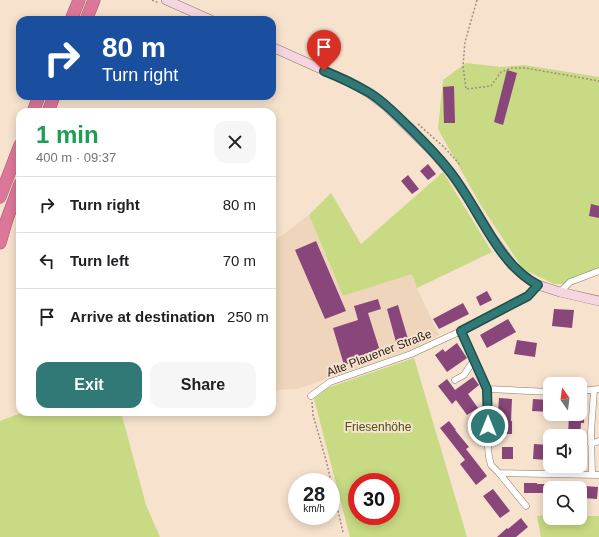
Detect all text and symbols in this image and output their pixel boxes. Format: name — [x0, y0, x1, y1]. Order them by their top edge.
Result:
pin — [307, 30, 341, 71]
icon: right — [36, 32, 88, 84]
text: 80 m — [102, 32, 166, 63]
icon: arrive — [313, 36, 335, 58]
text: Turn right — [102, 65, 178, 85]
text: 1 min — [36, 121, 99, 148]
button: close — [214, 121, 256, 163]
text: 400 m · 09:37 — [36, 150, 116, 165]
icon: right — [36, 194, 58, 216]
text: Turn right — [70, 196, 140, 213]
text: 80 m — [223, 196, 256, 213]
icon: left — [36, 250, 58, 272]
text: Turn left — [70, 252, 129, 269]
text: 70 m — [223, 252, 256, 269]
icon: arrive — [36, 306, 58, 328]
text: Arrive at destination — [70, 308, 215, 325]
text: 250 m — [227, 308, 269, 325]
street label: Alte Plauener Straße — [324, 326, 434, 379]
button: Exit — [36, 362, 142, 408]
button: Share — [150, 362, 256, 408]
north arrow — [543, 377, 587, 421]
map controls — [543, 377, 587, 525]
position arrow — [467, 405, 509, 447]
park label: Friesenhöhe — [345, 420, 412, 434]
button: sound — [543, 429, 587, 473]
speed limit sign: 30 — [348, 473, 400, 525]
button: search — [543, 481, 587, 525]
text: 28 — [303, 483, 325, 505]
text: km/h — [303, 503, 325, 514]

